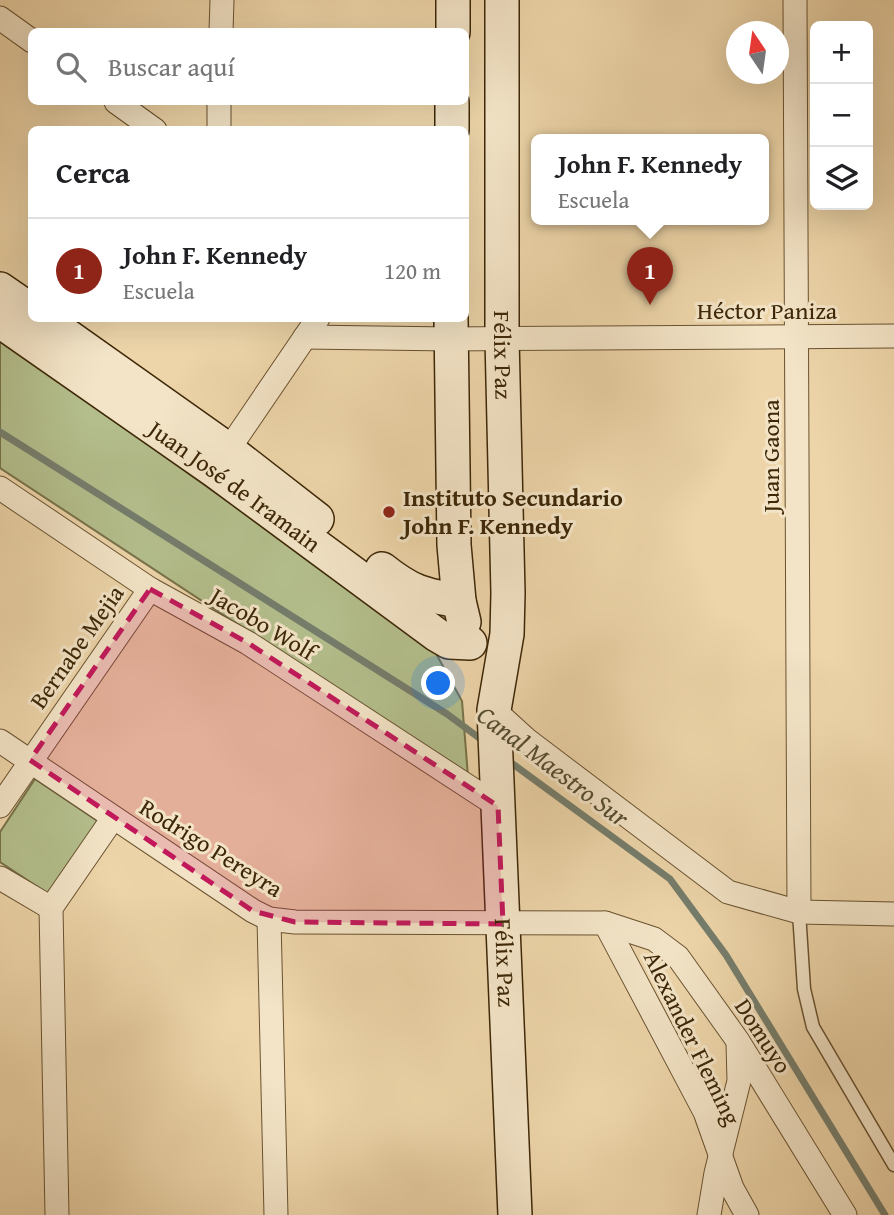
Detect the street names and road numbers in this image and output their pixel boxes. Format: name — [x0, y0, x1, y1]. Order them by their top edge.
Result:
street label: Héctor Paniza — [697, 293, 838, 328]
street label: Félix Paz — [485, 311, 521, 400]
street label: Juan Gaona — [753, 399, 788, 516]
street label: Juan José de Iramain — [139, 410, 329, 561]
street label: Bernabe Mejia — [21, 577, 133, 716]
street label: Jacobo Wolf — [201, 577, 325, 670]
street label: Rodrigo Pereyra — [133, 790, 290, 906]
street label: Félix Paz — [486, 918, 524, 1008]
street label: Alexander Fleming — [635, 945, 750, 1131]
street label: Domuyo — [726, 991, 801, 1080]

